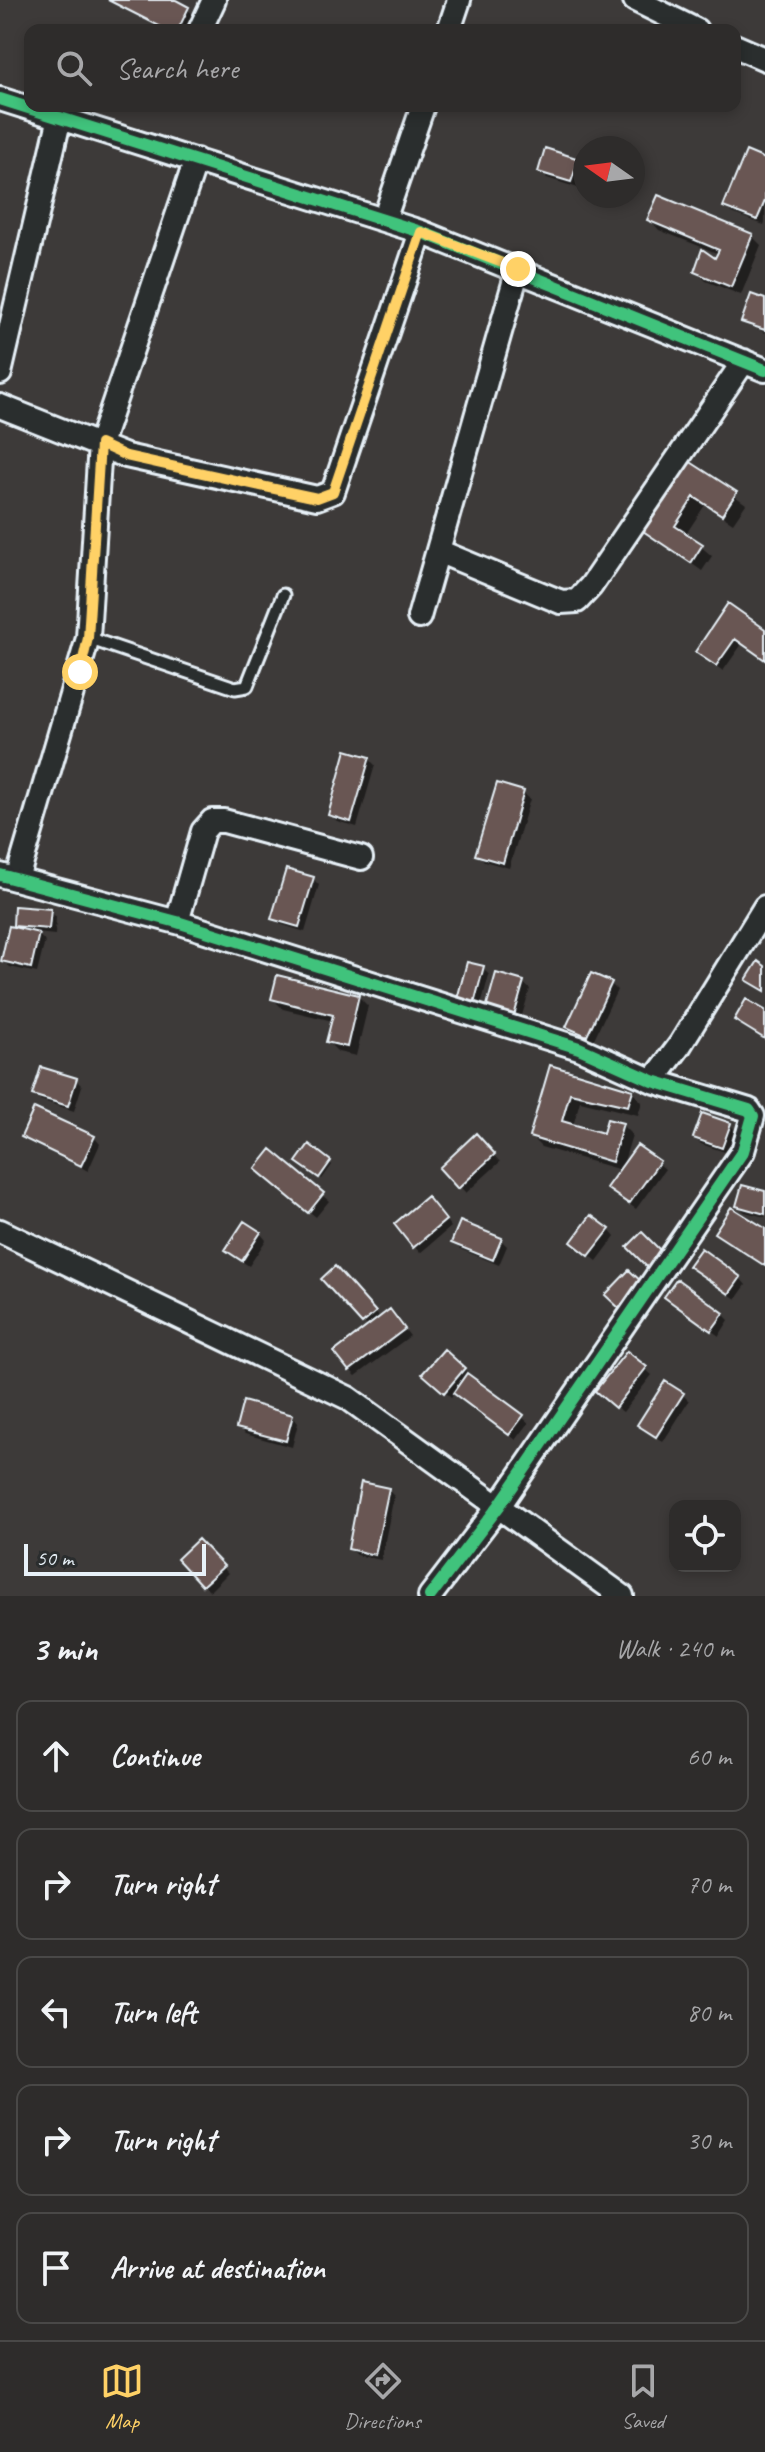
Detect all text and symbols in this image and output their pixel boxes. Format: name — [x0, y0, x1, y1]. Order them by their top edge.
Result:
search box — [24, 24, 741, 112]
icon: search — [52, 46, 96, 90]
text: Search here — [116, 49, 238, 87]
north arrow — [573, 136, 645, 208]
route end — [500, 251, 536, 287]
route start — [62, 654, 98, 690]
map controls — [669, 1500, 741, 1572]
button: locate — [669, 1500, 741, 1572]
scale bar — [24, 1540, 206, 1576]
text: 50 m — [36, 1544, 73, 1572]
text: 3 min — [32, 1627, 97, 1670]
text: Walk · 240 m — [616, 1632, 733, 1665]
icon: ahead — [34, 1734, 78, 1778]
text: Continue — [110, 1737, 200, 1775]
text: 60 m — [687, 1740, 731, 1773]
icon: right — [34, 1862, 78, 1906]
text: Turn right — [110, 1865, 215, 1903]
text: 70 m — [687, 1868, 731, 1901]
icon: left — [34, 1990, 78, 2034]
text: Turn left — [110, 1993, 197, 2031]
text: 80 m — [687, 1996, 731, 2029]
icon: right — [34, 2118, 78, 2162]
text: Turn right — [110, 2121, 215, 2159]
text: 30 m — [687, 2124, 731, 2157]
icon: arrive — [34, 2246, 78, 2290]
text: Arrive at destination — [110, 2249, 325, 2287]
tab: Map — [100, 2359, 144, 2435]
tab: Directions — [344, 2359, 421, 2435]
tab: Saved — [621, 2359, 665, 2435]

